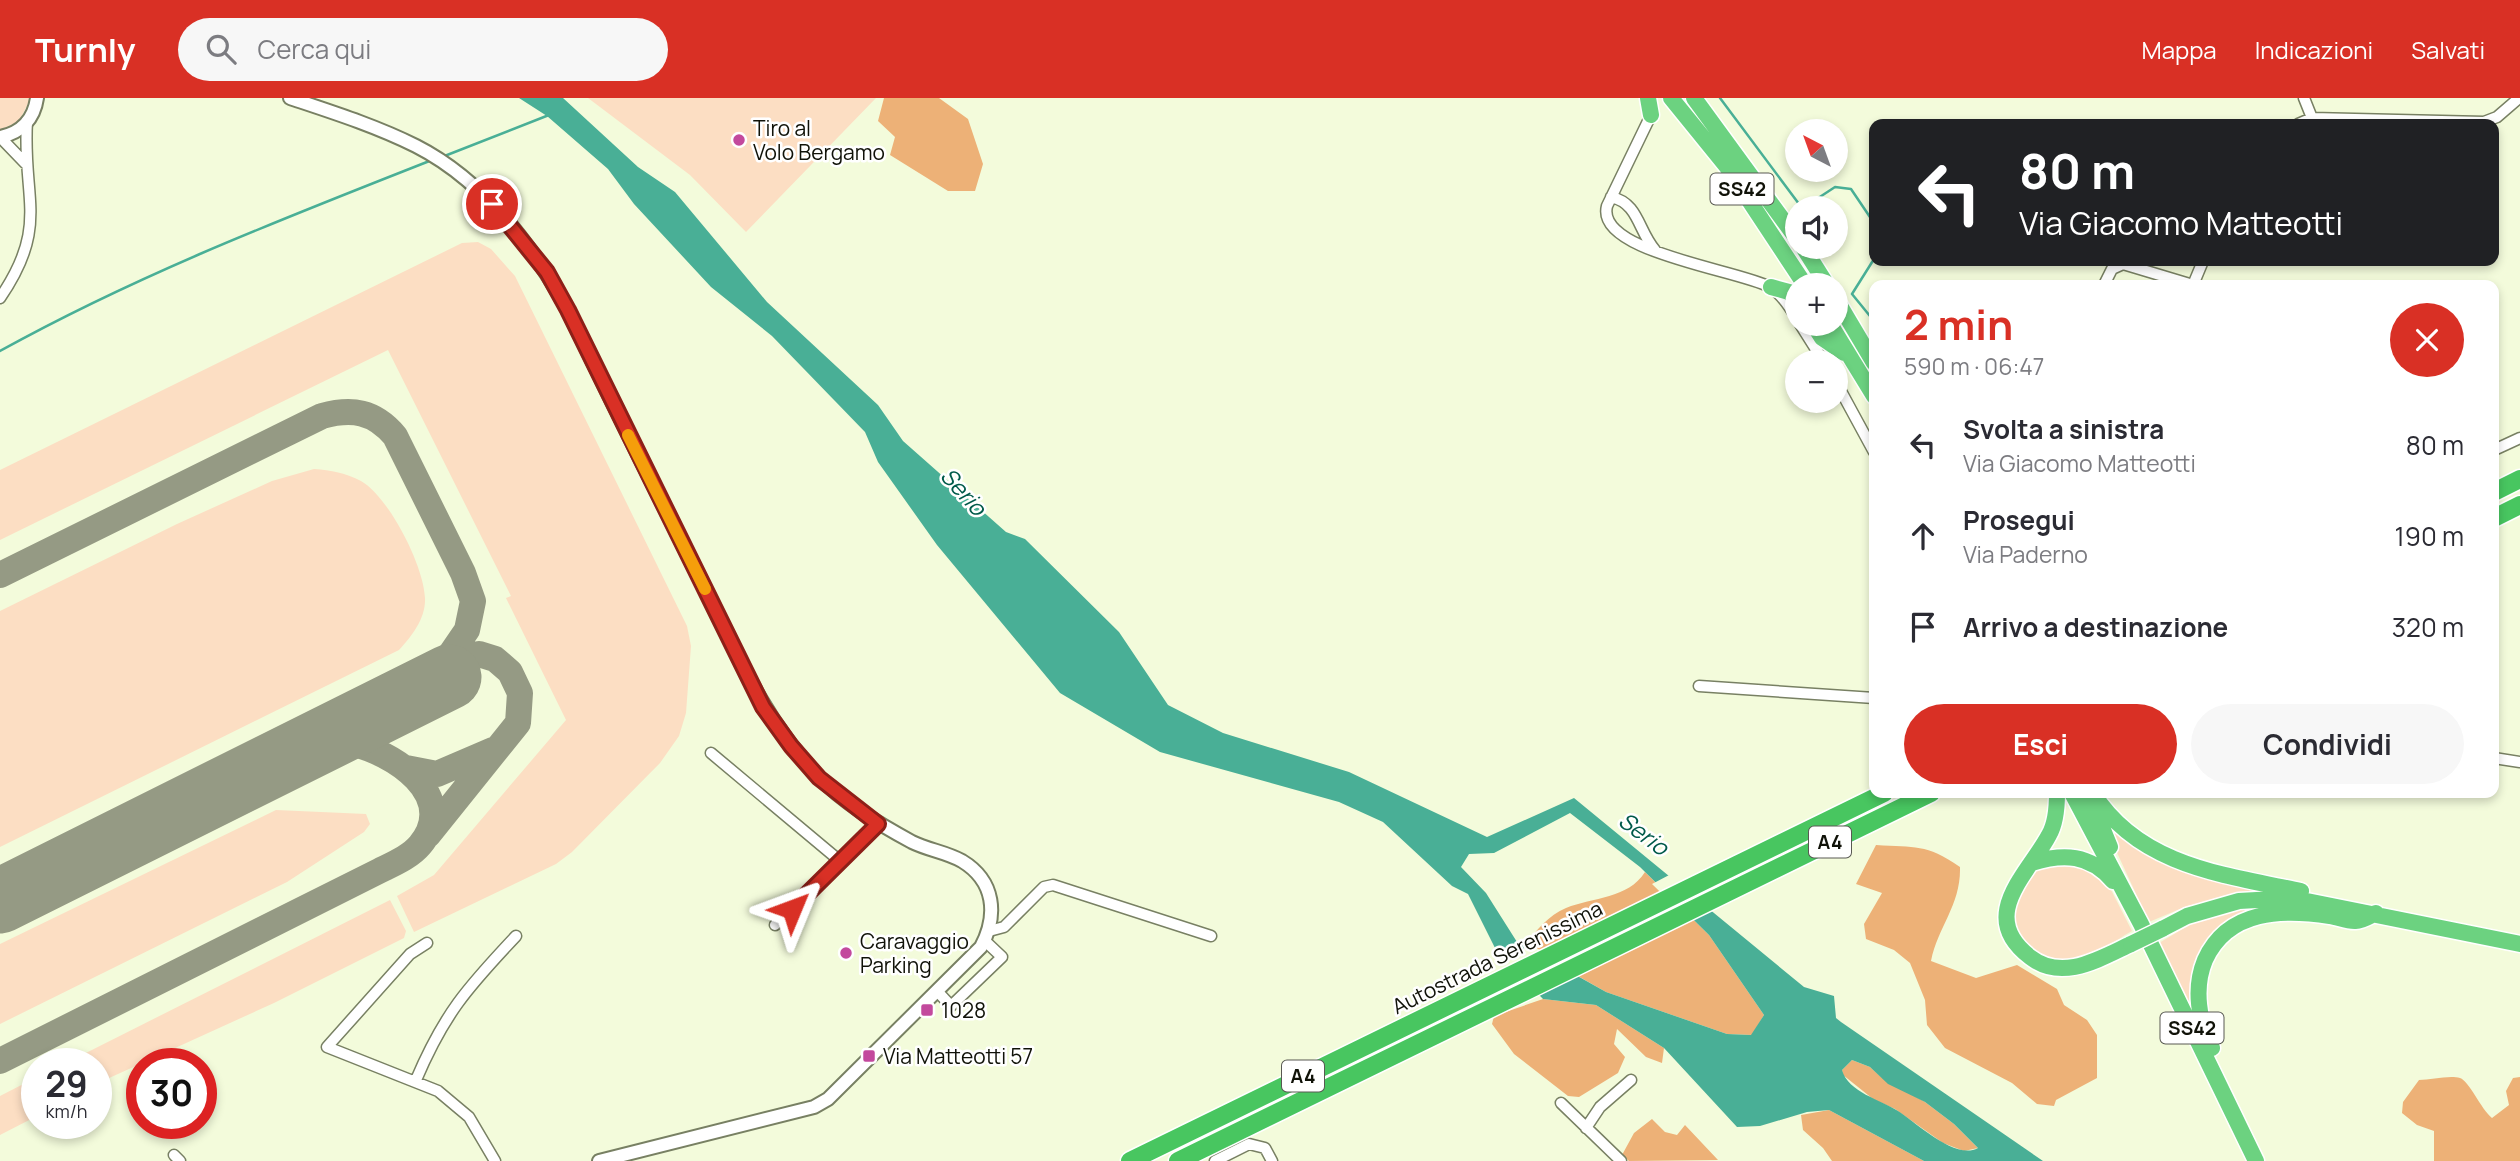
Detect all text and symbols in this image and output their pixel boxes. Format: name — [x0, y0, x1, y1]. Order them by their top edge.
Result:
search box — [178, 18, 668, 81]
text: Turnly — [35, 27, 136, 72]
icon: search — [202, 30, 240, 68]
text: Cerca qui — [258, 31, 371, 67]
text: Mappa — [2141, 33, 2217, 66]
text: Indicazioni — [2255, 33, 2373, 66]
text: Salvati — [2411, 33, 2485, 66]
place label: Tiro al Volo Bergamo — [753, 114, 885, 166]
north arrow — [1785, 119, 1848, 182]
map controls — [1785, 119, 1848, 413]
marker: Tiro al Volo Bergamo — [731, 132, 747, 148]
text: 80 m — [2019, 137, 2135, 204]
icon: left — [1904, 147, 1995, 238]
pin — [462, 174, 522, 234]
road number: SS42 — [1710, 174, 1774, 204]
icon: arrive — [473, 185, 511, 223]
button: sound — [1785, 196, 1848, 259]
text: Via Giacomo Matteotti — [2019, 201, 2343, 245]
button: + — [1785, 273, 1848, 336]
text: 2 min — [1904, 295, 2013, 353]
button: close — [2390, 303, 2464, 377]
button: − — [1785, 350, 1848, 413]
text: 590 m · 06:47 — [1904, 350, 2044, 382]
text: Svolta a sinistra — [1963, 411, 2164, 447]
icon: left — [1904, 426, 1942, 464]
text: 80 m — [2406, 427, 2464, 463]
text: Via Giacomo Matteotti — [1963, 447, 2196, 479]
water label: Serio — [934, 460, 995, 523]
text: Prosegui — [1963, 502, 2075, 538]
icon: ahead — [1904, 517, 1942, 555]
text: 190 m — [2395, 518, 2464, 554]
text: Via Paderno — [1963, 538, 2088, 570]
icon: arrive — [1904, 608, 1942, 646]
text: Arrivo a destinazione — [1963, 609, 2228, 645]
text: 320 m — [2392, 609, 2464, 645]
button: Esci — [1904, 704, 2177, 784]
button: Condividi — [2191, 704, 2464, 784]
water label: Serio — [1612, 804, 1677, 863]
road number: A4 — [1809, 827, 1851, 858]
position arrow — [755, 872, 829, 946]
street label: Autostrada Serenissima — [1387, 894, 1607, 1020]
place label: Caravaggio Parking — [860, 927, 969, 979]
marker: Caravaggio Parking — [838, 945, 854, 961]
place label: 1028 — [941, 996, 986, 1024]
marker: 1028 — [919, 1002, 935, 1018]
road number: SS42 — [2160, 1012, 2224, 1044]
place label: Via Matteotti 57 — [883, 1042, 1033, 1070]
speed limit sign: 30 — [126, 1048, 217, 1139]
marker: Via Matteotti 57 — [861, 1048, 877, 1064]
text: 29 — [45, 1060, 88, 1108]
road number: A4 — [1282, 1060, 1324, 1092]
text: km/h — [46, 1099, 87, 1123]

